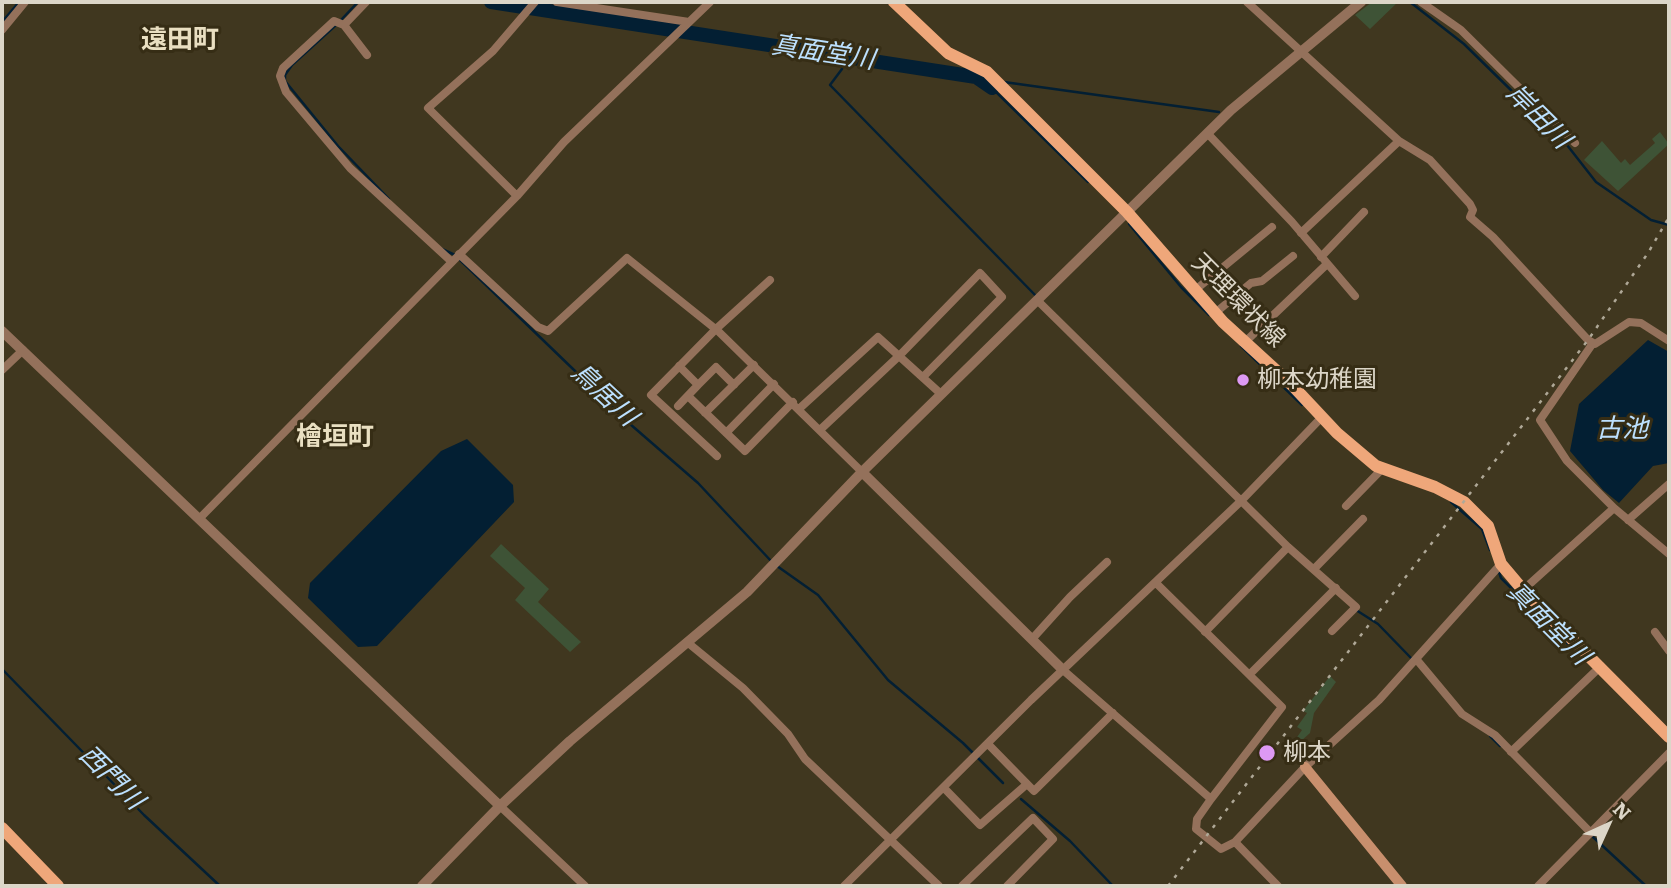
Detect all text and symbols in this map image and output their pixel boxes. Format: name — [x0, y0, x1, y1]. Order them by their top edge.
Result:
district label: 遠田町 — [141, 24, 219, 56]
water label: 真面堂川 — [769, 29, 877, 77]
water label: 岸田川 — [1499, 78, 1577, 156]
street label: 天理環状線 — [1185, 248, 1291, 354]
water label: 鳥居川 — [565, 357, 643, 433]
place label: 柳本幼稚園 — [1257, 366, 1377, 394]
marker: 柳本幼稚園 — [1235, 372, 1251, 388]
water label: 古池 — [1596, 413, 1648, 445]
district label: 檜垣町 — [296, 421, 374, 453]
water label: 真面堂川 — [1500, 576, 1596, 672]
water label: 西門川 — [72, 739, 150, 817]
place label: 柳本 — [1283, 739, 1331, 767]
marker: 柳本 — [1257, 743, 1277, 763]
north arrow — [1573, 790, 1643, 860]
text: N — [1607, 795, 1638, 826]

